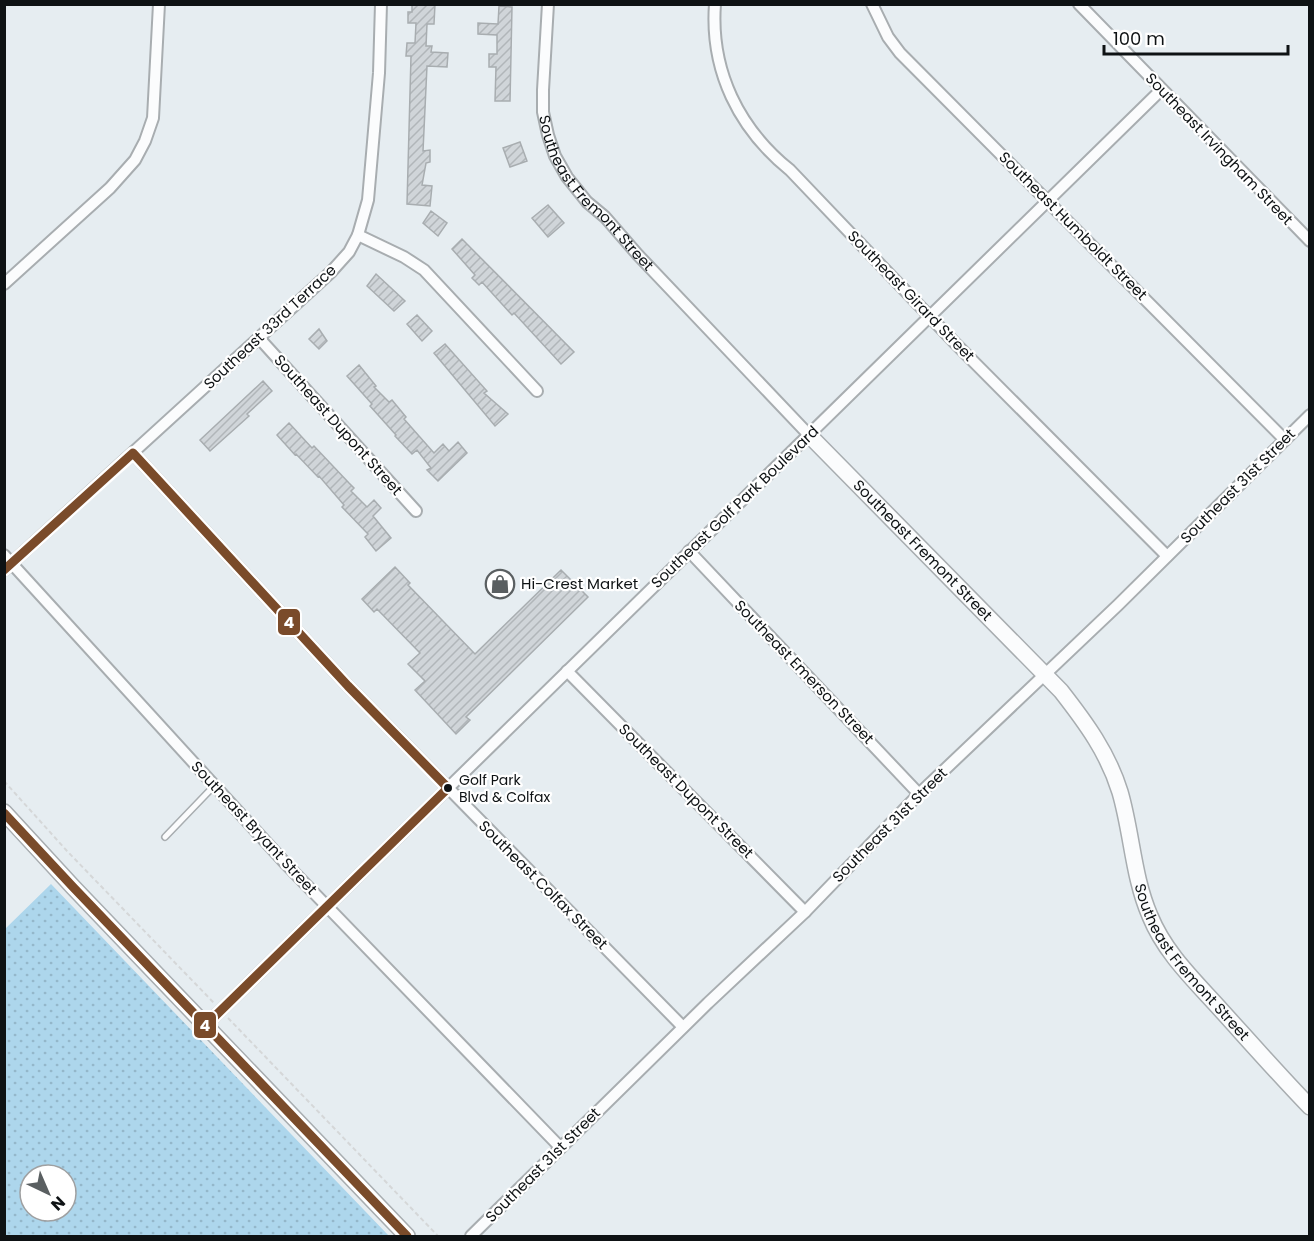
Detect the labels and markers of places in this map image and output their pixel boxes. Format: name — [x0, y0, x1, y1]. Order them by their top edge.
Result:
shop icon: Hi-Crest Market — [484, 568, 516, 600]
place label: Hi-Crest Market — [521, 573, 638, 594]
place label: Golf Park Blvd & Colfax — [459, 770, 550, 807]
marker: Golf Park Blvd & Colfax — [442, 782, 454, 794]

